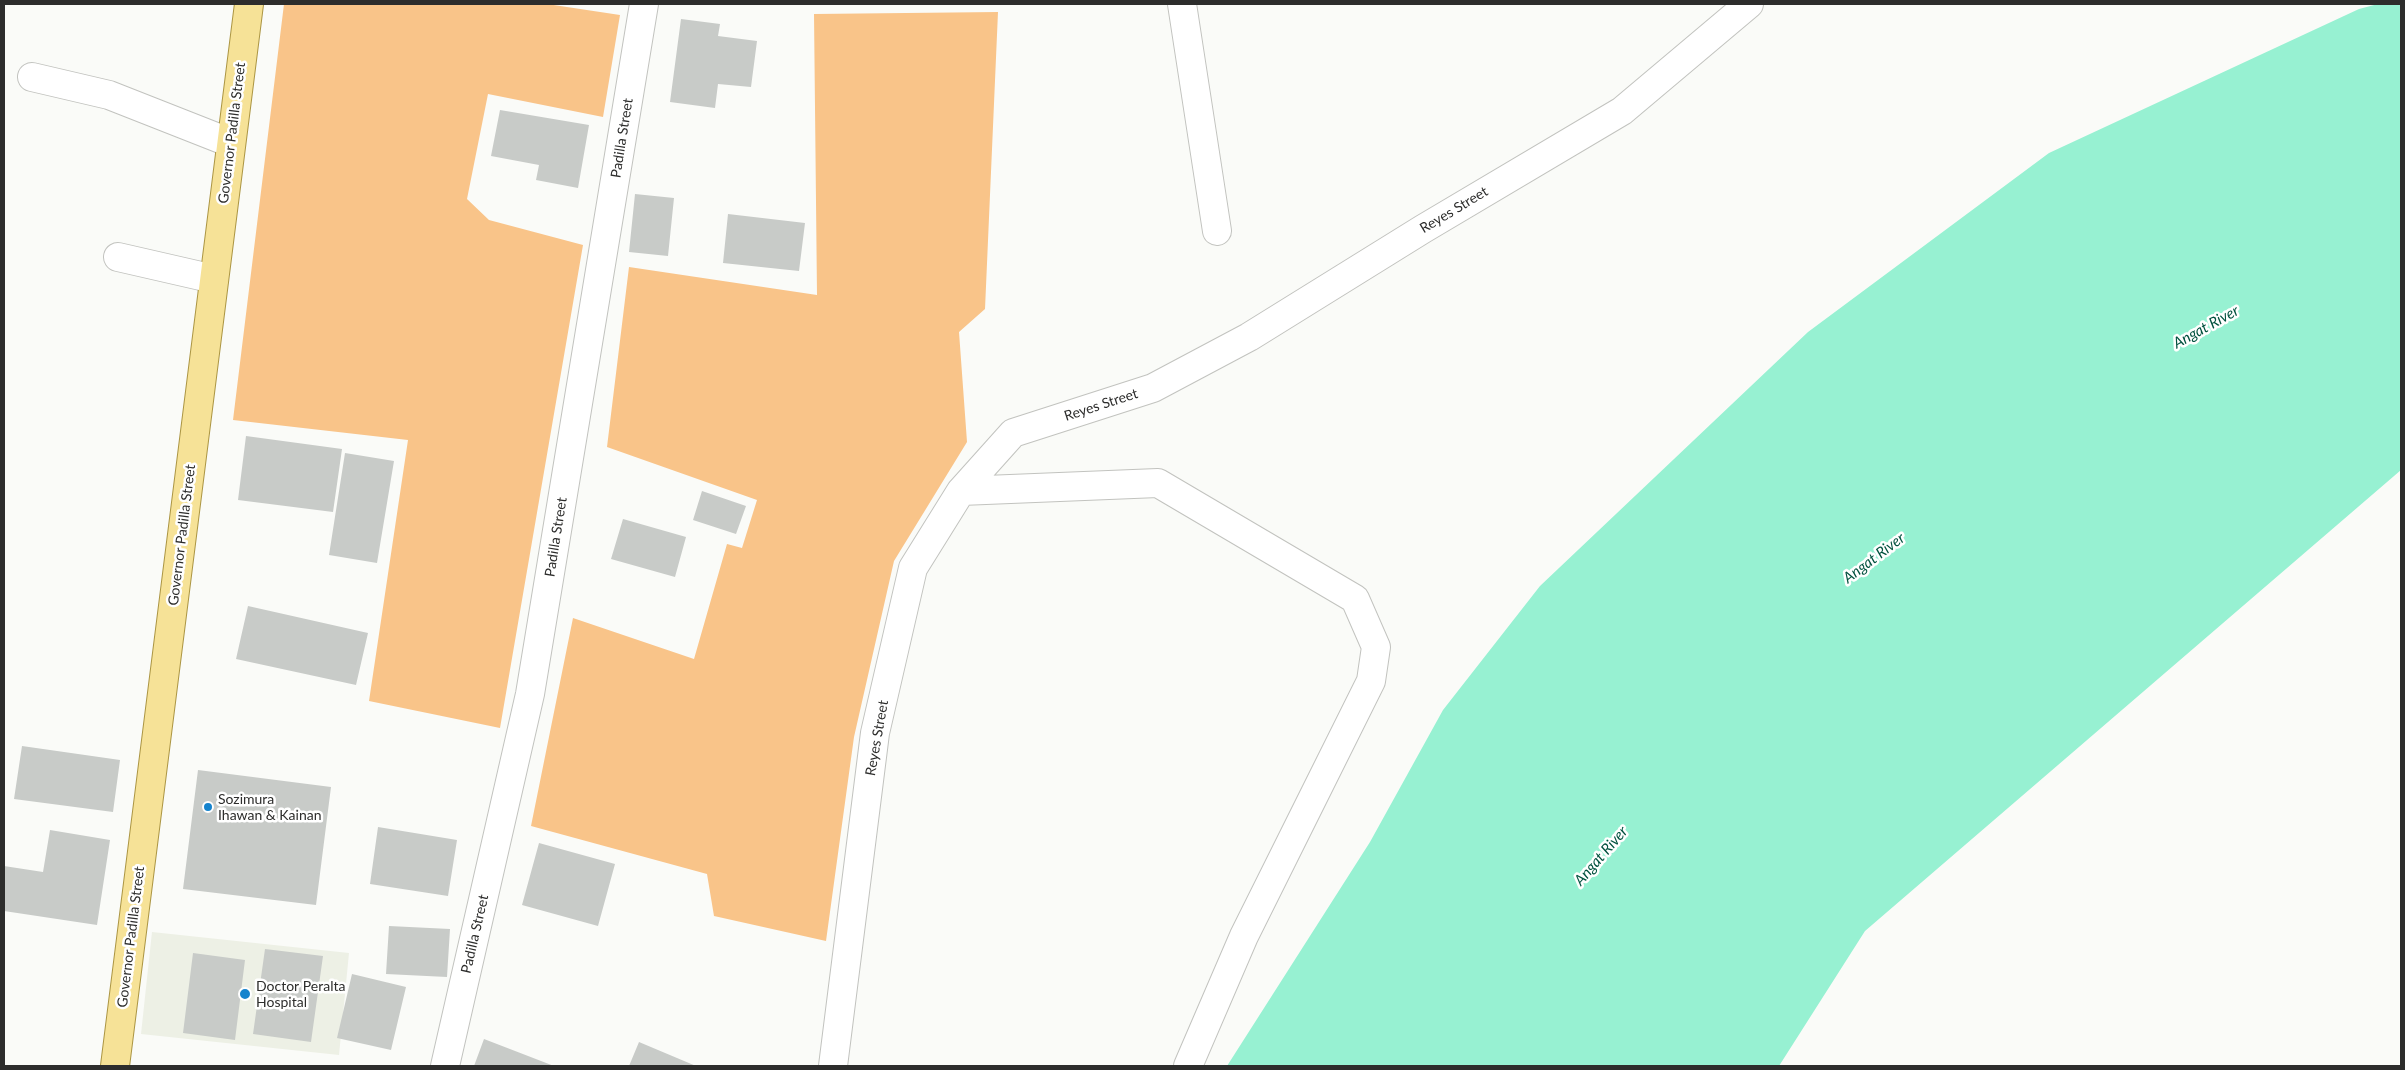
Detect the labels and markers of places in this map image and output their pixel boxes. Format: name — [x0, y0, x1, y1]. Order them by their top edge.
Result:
place label: Sozimura Ihawan & Kainan — [218, 791, 321, 824]
marker: Sozimura Ihawan & Kainan — [202, 801, 214, 813]
place label: Doctor Peralta Hospital — [256, 978, 345, 1010]
marker: Doctor Peralta Hospital — [238, 987, 252, 1001]

